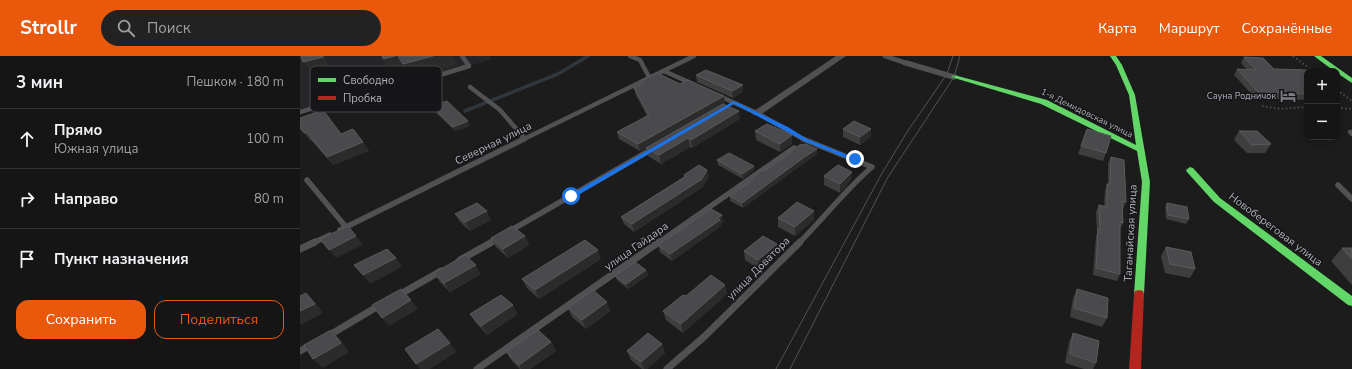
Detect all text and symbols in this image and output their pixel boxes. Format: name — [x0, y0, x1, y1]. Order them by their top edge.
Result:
search box — [101, 10, 381, 46]
text: Strollr — [20, 15, 77, 41]
icon: search — [115, 17, 137, 39]
text: Поиск — [147, 18, 191, 38]
text: Карта — [1098, 19, 1137, 38]
text: Маршрут — [1159, 19, 1220, 38]
text: Сохранённые — [1242, 19, 1332, 38]
legend — [310, 66, 442, 112]
map controls — [1304, 68, 1340, 140]
button: + — [1304, 68, 1340, 104]
text: 3 мин — [16, 71, 63, 94]
text: Пешком · 180 m — [186, 73, 284, 91]
text: Свободно — [343, 73, 394, 88]
street label: 1-я Демидовская улица — [1039, 85, 1135, 141]
hotel icon: Сауна Родничок — [1279, 87, 1297, 105]
place label: Сауна Родничок — [1207, 90, 1276, 102]
text: Пробка — [343, 91, 382, 106]
button: − — [1304, 104, 1340, 140]
street label: Северная улица — [452, 118, 534, 169]
text: Прямо — [54, 120, 102, 140]
icon: ahead — [16, 128, 38, 150]
text: 100 m — [246, 130, 284, 148]
text: Южная улица — [54, 140, 139, 158]
route end — [846, 150, 864, 168]
street label: Таганайская улица — [1120, 184, 1141, 282]
route start — [562, 187, 580, 205]
icon: right — [16, 188, 38, 210]
text: Направо — [54, 189, 118, 209]
street label: Новобереговая улица — [1226, 189, 1326, 270]
text: 80 m — [254, 190, 284, 208]
street label: улица Гайдара — [601, 219, 671, 274]
street label: улица Доватора — [723, 233, 793, 303]
icon: arrive — [16, 248, 38, 270]
text: Пункт назначения — [54, 249, 189, 269]
button: Сохранить — [16, 300, 146, 339]
button: Поделиться — [154, 300, 284, 339]

